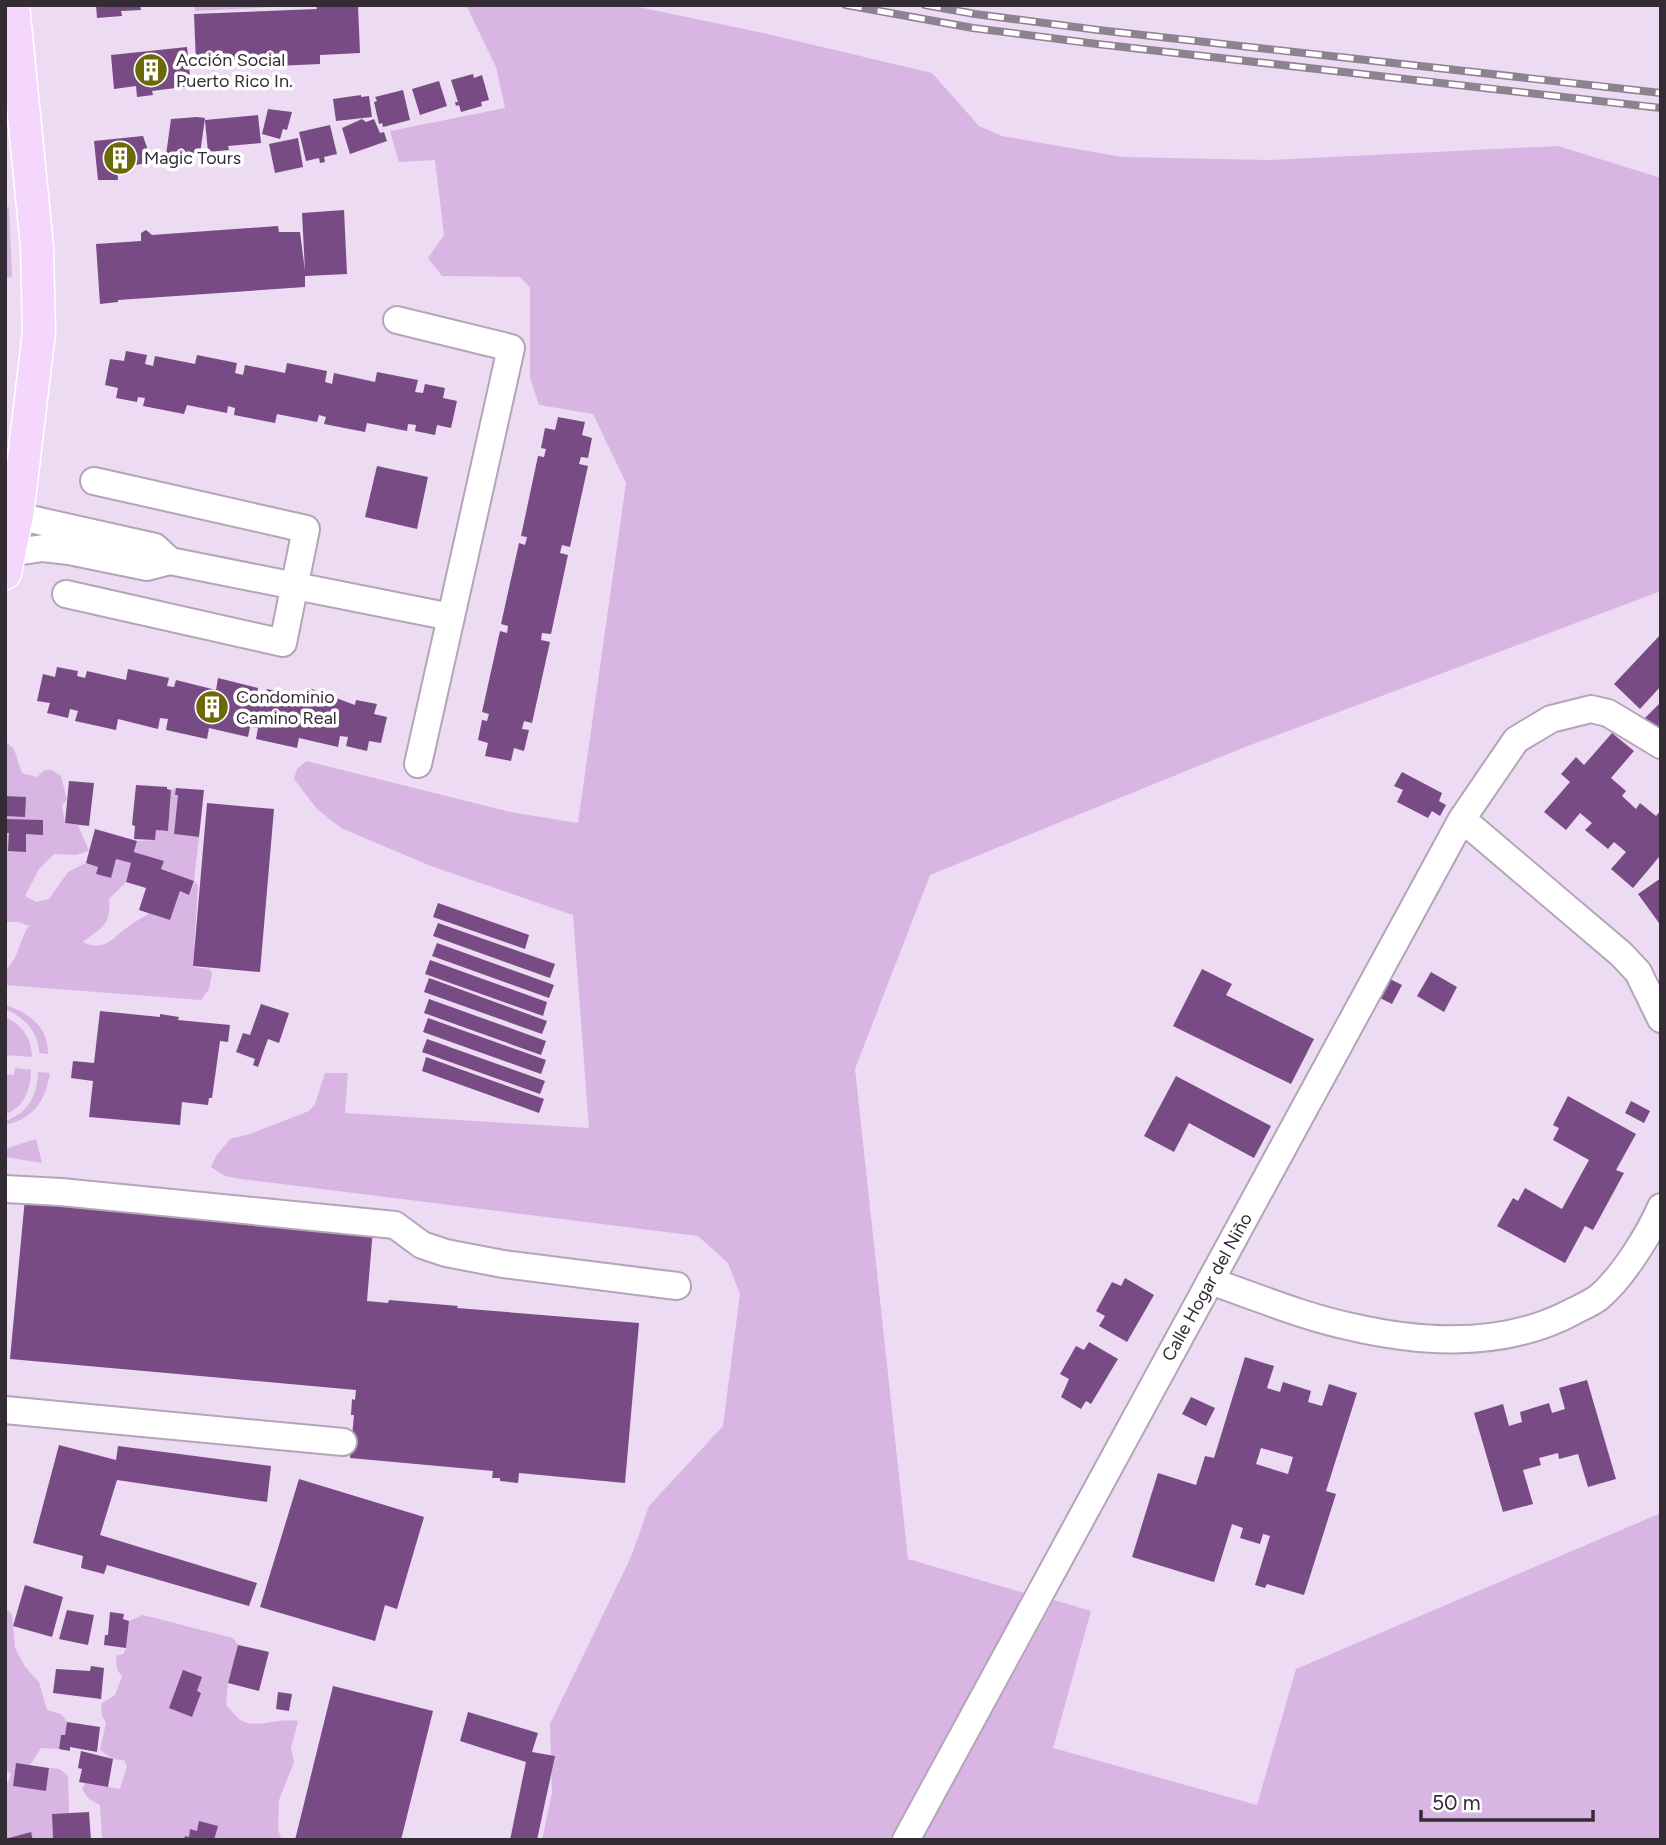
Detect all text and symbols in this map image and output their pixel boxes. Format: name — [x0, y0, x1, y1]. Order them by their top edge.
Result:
place label: Acción Social Puerto Rico In. — [176, 49, 293, 92]
building icon: Acción Social Puerto Rico In. — [132, 51, 170, 89]
building icon: Magic Tours — [101, 139, 139, 177]
place label: Magic Tours — [144, 147, 241, 169]
place label: Condominio Camino Real — [236, 686, 337, 729]
building icon: Condominio Camino Real — [193, 688, 231, 726]
street label: Calle Hogar del Niño — [1157, 1209, 1257, 1365]
scale bar — [1421, 1778, 1592, 1822]
text: 50 m — [1432, 1790, 1481, 1815]

